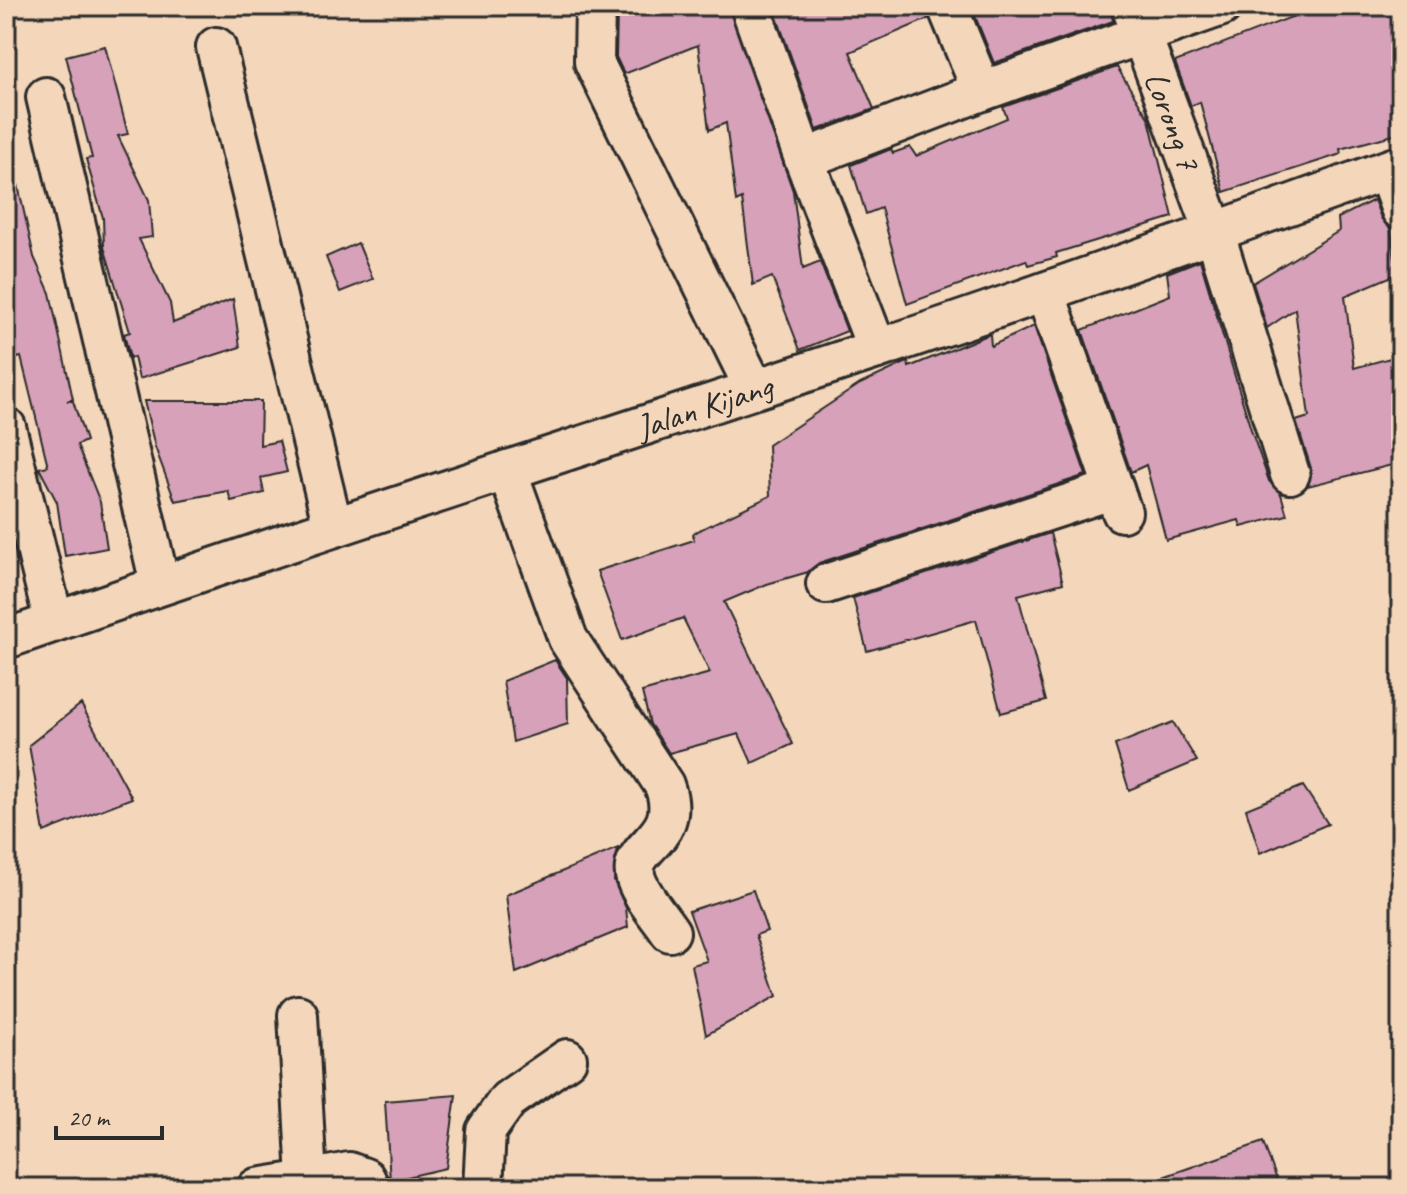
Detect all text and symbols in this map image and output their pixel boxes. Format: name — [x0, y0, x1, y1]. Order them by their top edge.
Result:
street label: Lorong 7 — [1135, 66, 1211, 177]
street label: Jalan Kijang — [629, 363, 780, 449]
scale bar — [56, 1090, 162, 1140]
text: 20 m — [68, 1103, 111, 1133]

